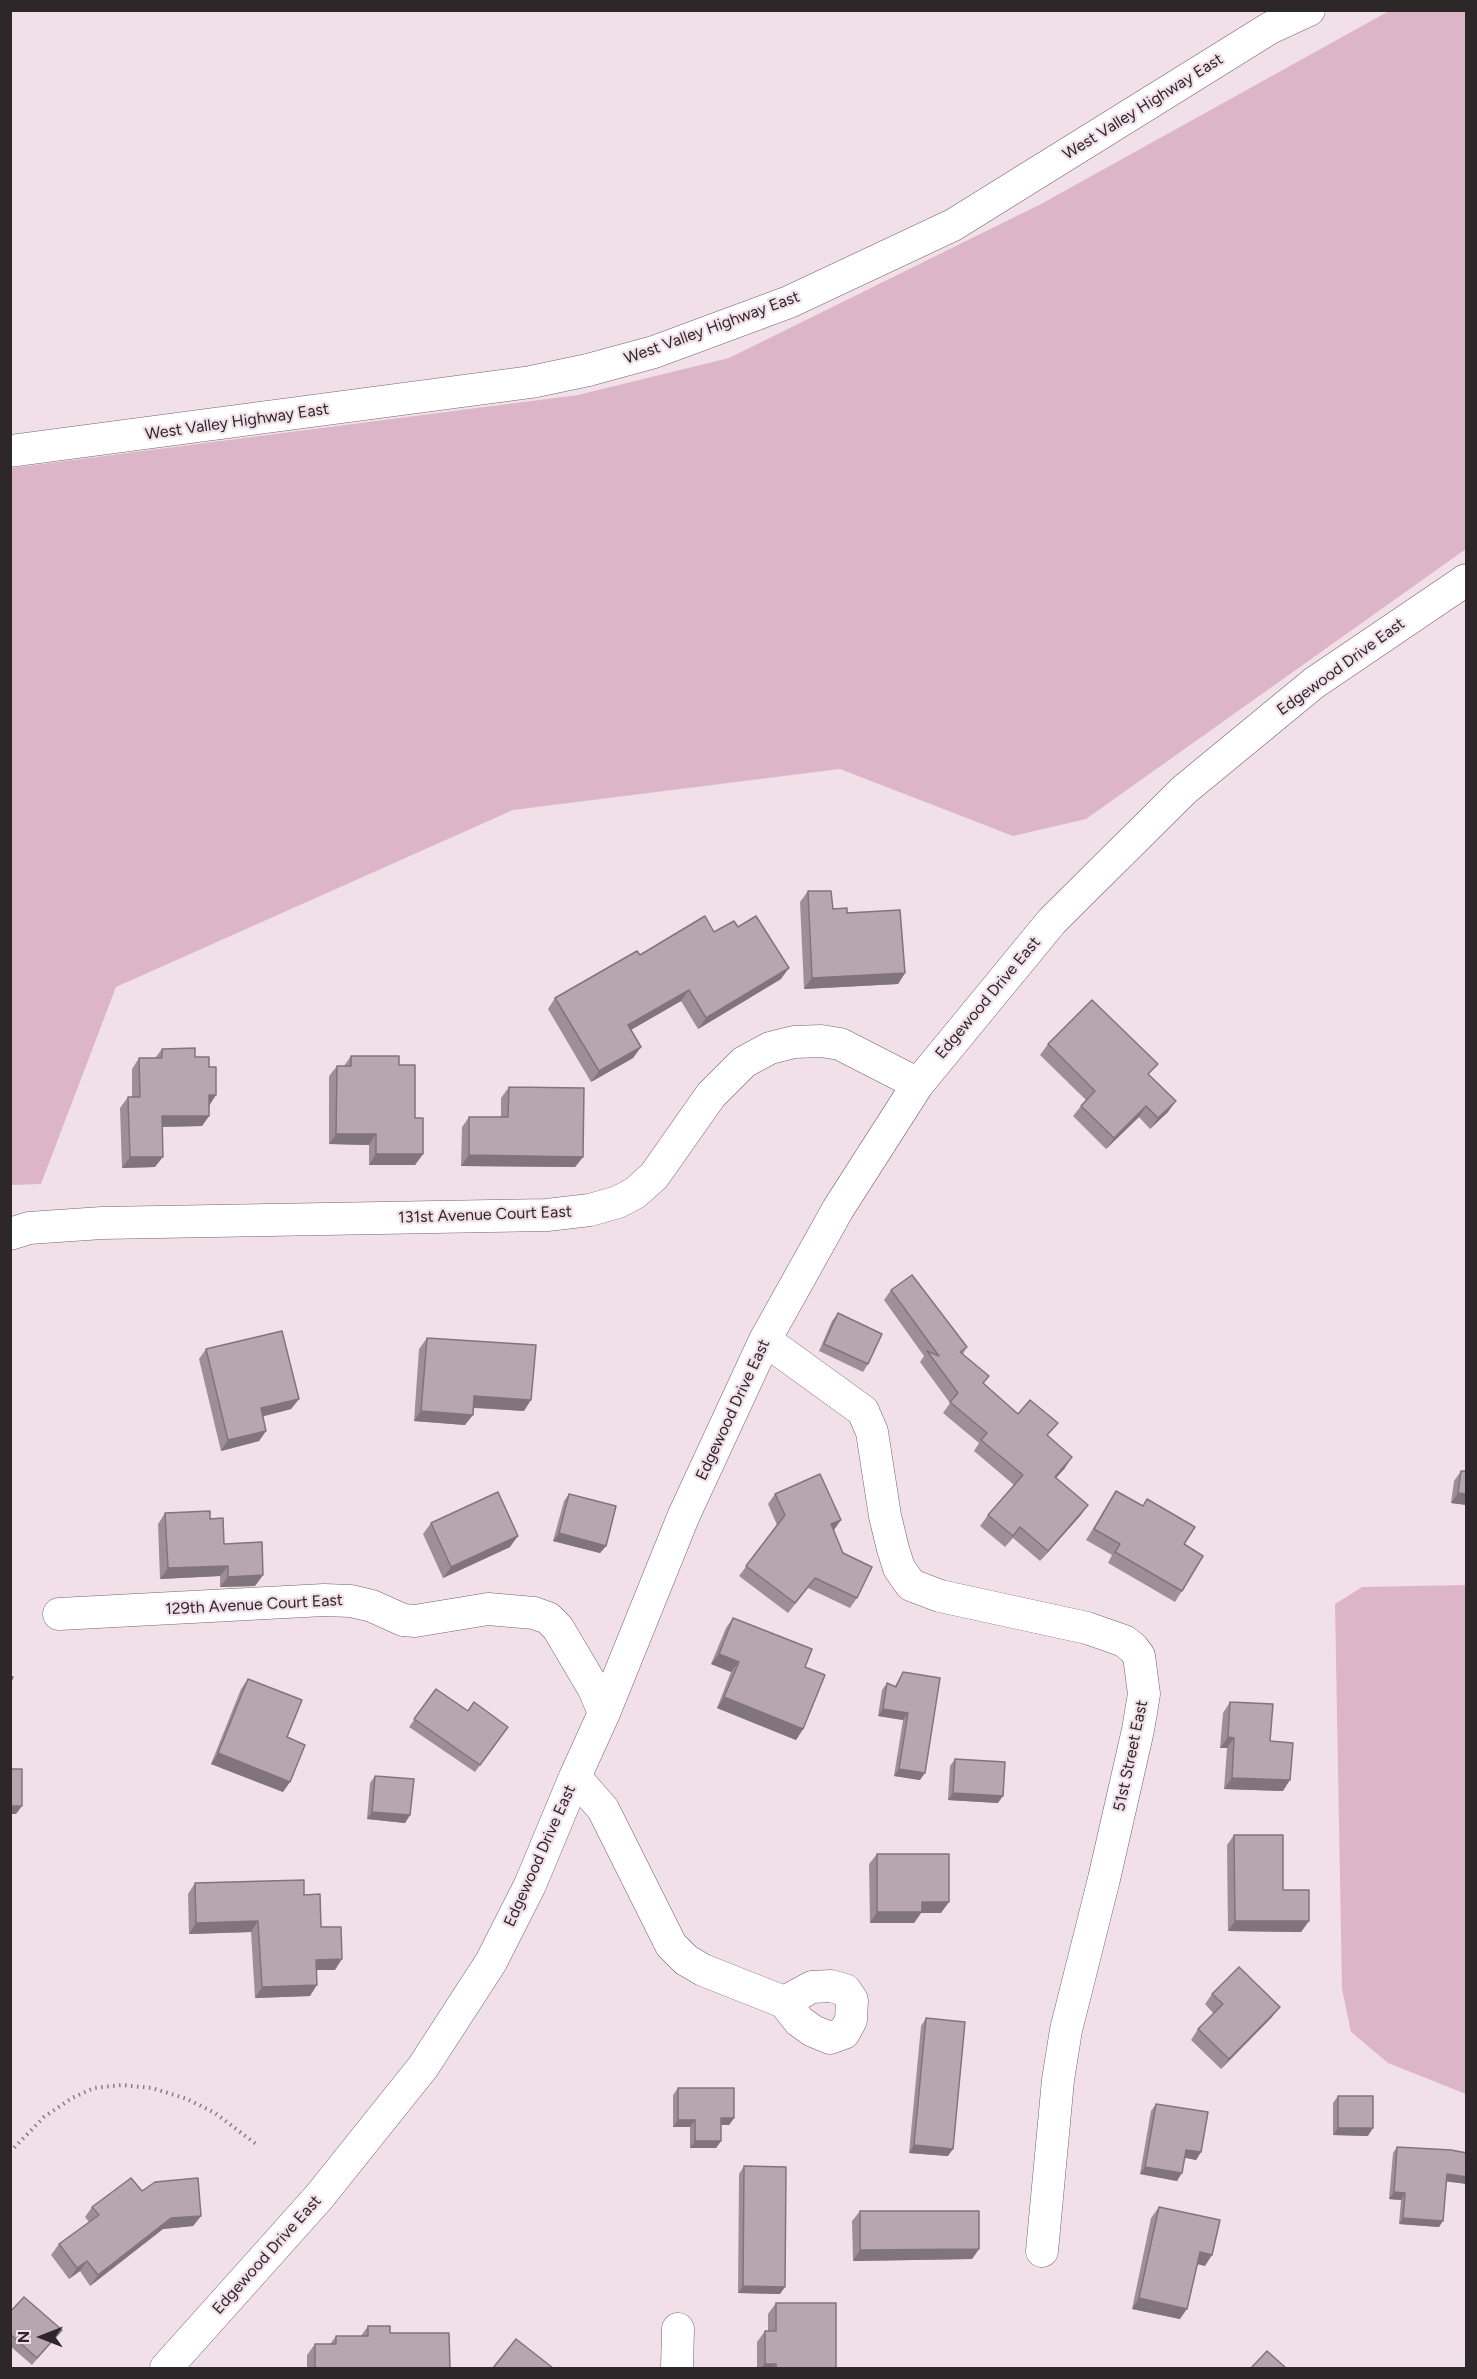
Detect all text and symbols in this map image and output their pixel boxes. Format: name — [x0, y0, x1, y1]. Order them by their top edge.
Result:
street label: West Valley Highway East — [1059, 50, 1227, 164]
street label: West Valley Highway East — [622, 287, 802, 369]
street label: West Valley Highway East — [144, 400, 330, 444]
street label: Edgewood Drive East — [1273, 614, 1409, 720]
street label: Edgewood Drive East — [931, 933, 1045, 1063]
street label: 131st Avenue Court East — [398, 1202, 572, 1228]
street label: Edgewood Drive East — [692, 1337, 774, 1483]
street label: 129th Avenue Court East — [165, 1591, 343, 1619]
street label: 51st Street East — [1110, 1699, 1152, 1813]
street label: Edgewood Drive East — [500, 1782, 580, 1930]
street label: Edgewood Drive East — [209, 2192, 325, 2318]
north arrow — [12, 2307, 72, 2367]
text: N — [14, 2331, 33, 2343]

